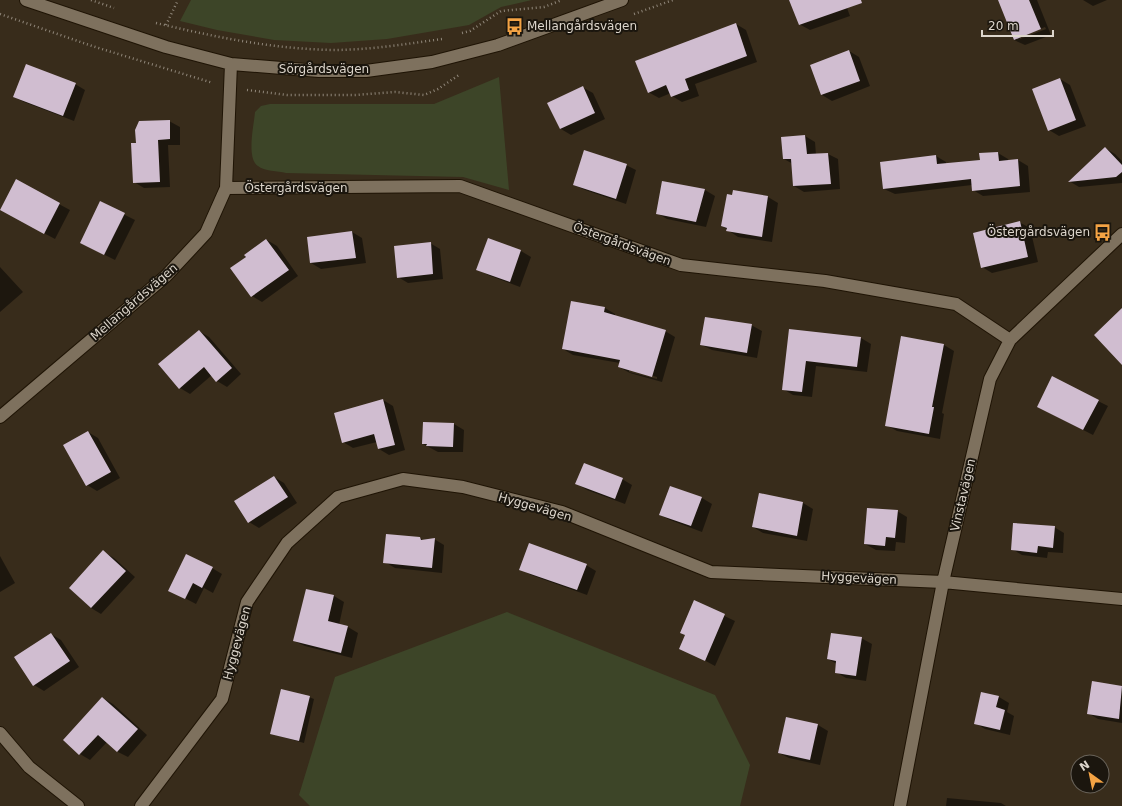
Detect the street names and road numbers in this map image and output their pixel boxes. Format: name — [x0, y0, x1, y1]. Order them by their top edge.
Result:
street label: Sörgårdsvägen — [279, 62, 369, 76]
street label: Östergårdsvägen — [244, 179, 348, 195]
street label: Östergårdsvägen — [571, 218, 674, 268]
street label: Mellangårdsvägen — [88, 261, 180, 343]
street label: Vinstavägen — [948, 457, 978, 533]
street label: Hyggevägen — [497, 490, 573, 524]
street label: Hyggevägen — [821, 569, 897, 587]
street label: Hyggevägen — [220, 605, 254, 681]

